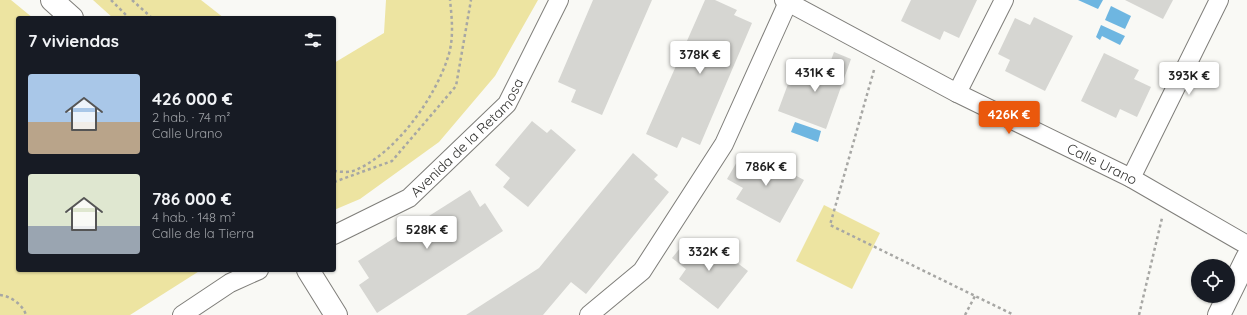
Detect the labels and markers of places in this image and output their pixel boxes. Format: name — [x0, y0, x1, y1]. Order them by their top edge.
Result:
pin: 378K € — [667, 41, 733, 75]
pin: 431K € — [782, 59, 848, 93]
pin: 393K € — [1156, 62, 1222, 96]
pin: 426K € — [976, 101, 1042, 135]
pin: 786K € — [733, 153, 799, 187]
pin: 528K € — [394, 216, 460, 250]
pin: 332K € — [676, 238, 742, 272]

